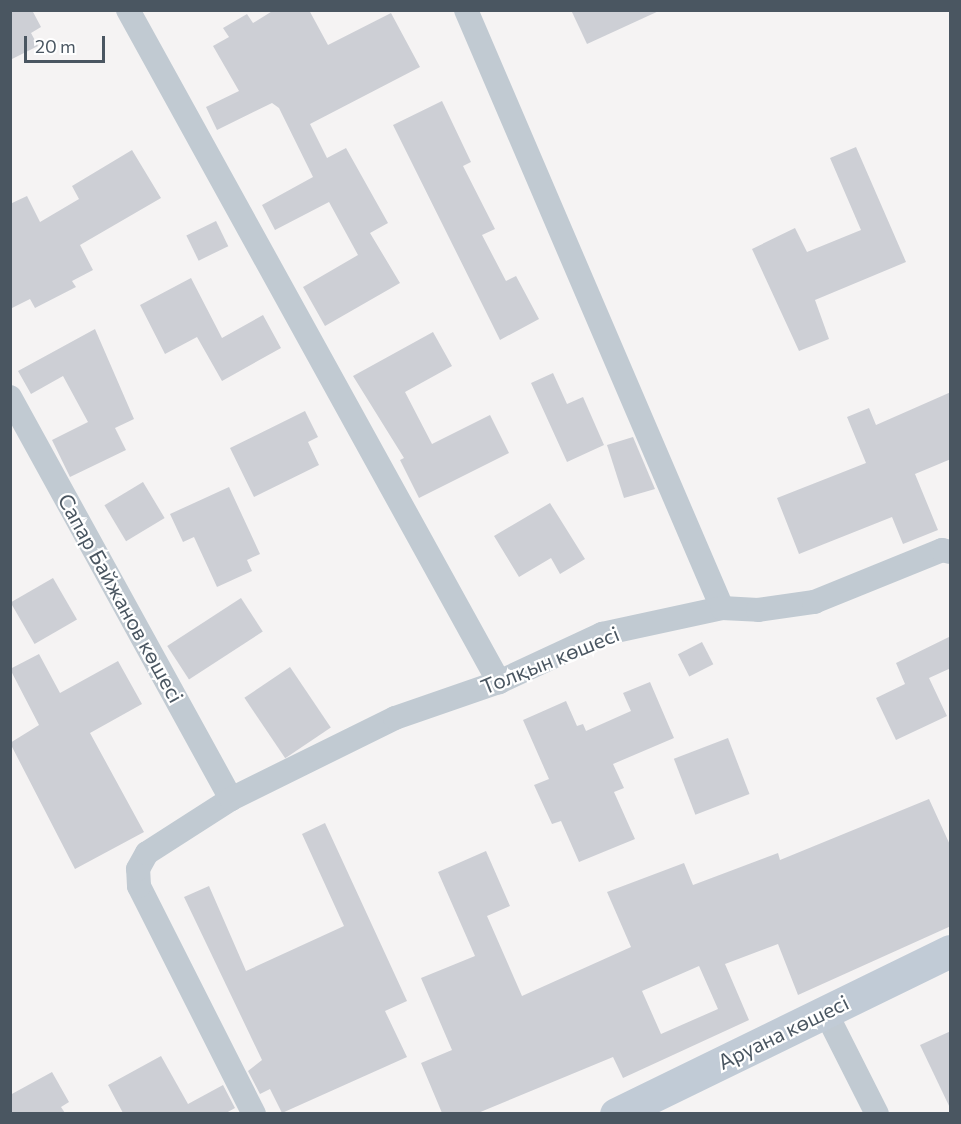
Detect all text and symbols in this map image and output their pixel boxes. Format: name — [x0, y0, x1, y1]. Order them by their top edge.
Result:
scale bar — [27, 24, 108, 62]
text: 20 m — [35, 35, 76, 57]
street label: Сапар Байжанов көшесі — [53, 489, 189, 707]
street label: Толқын көшесі — [477, 621, 623, 699]
street label: Аруана көшесі — [713, 989, 853, 1075]

